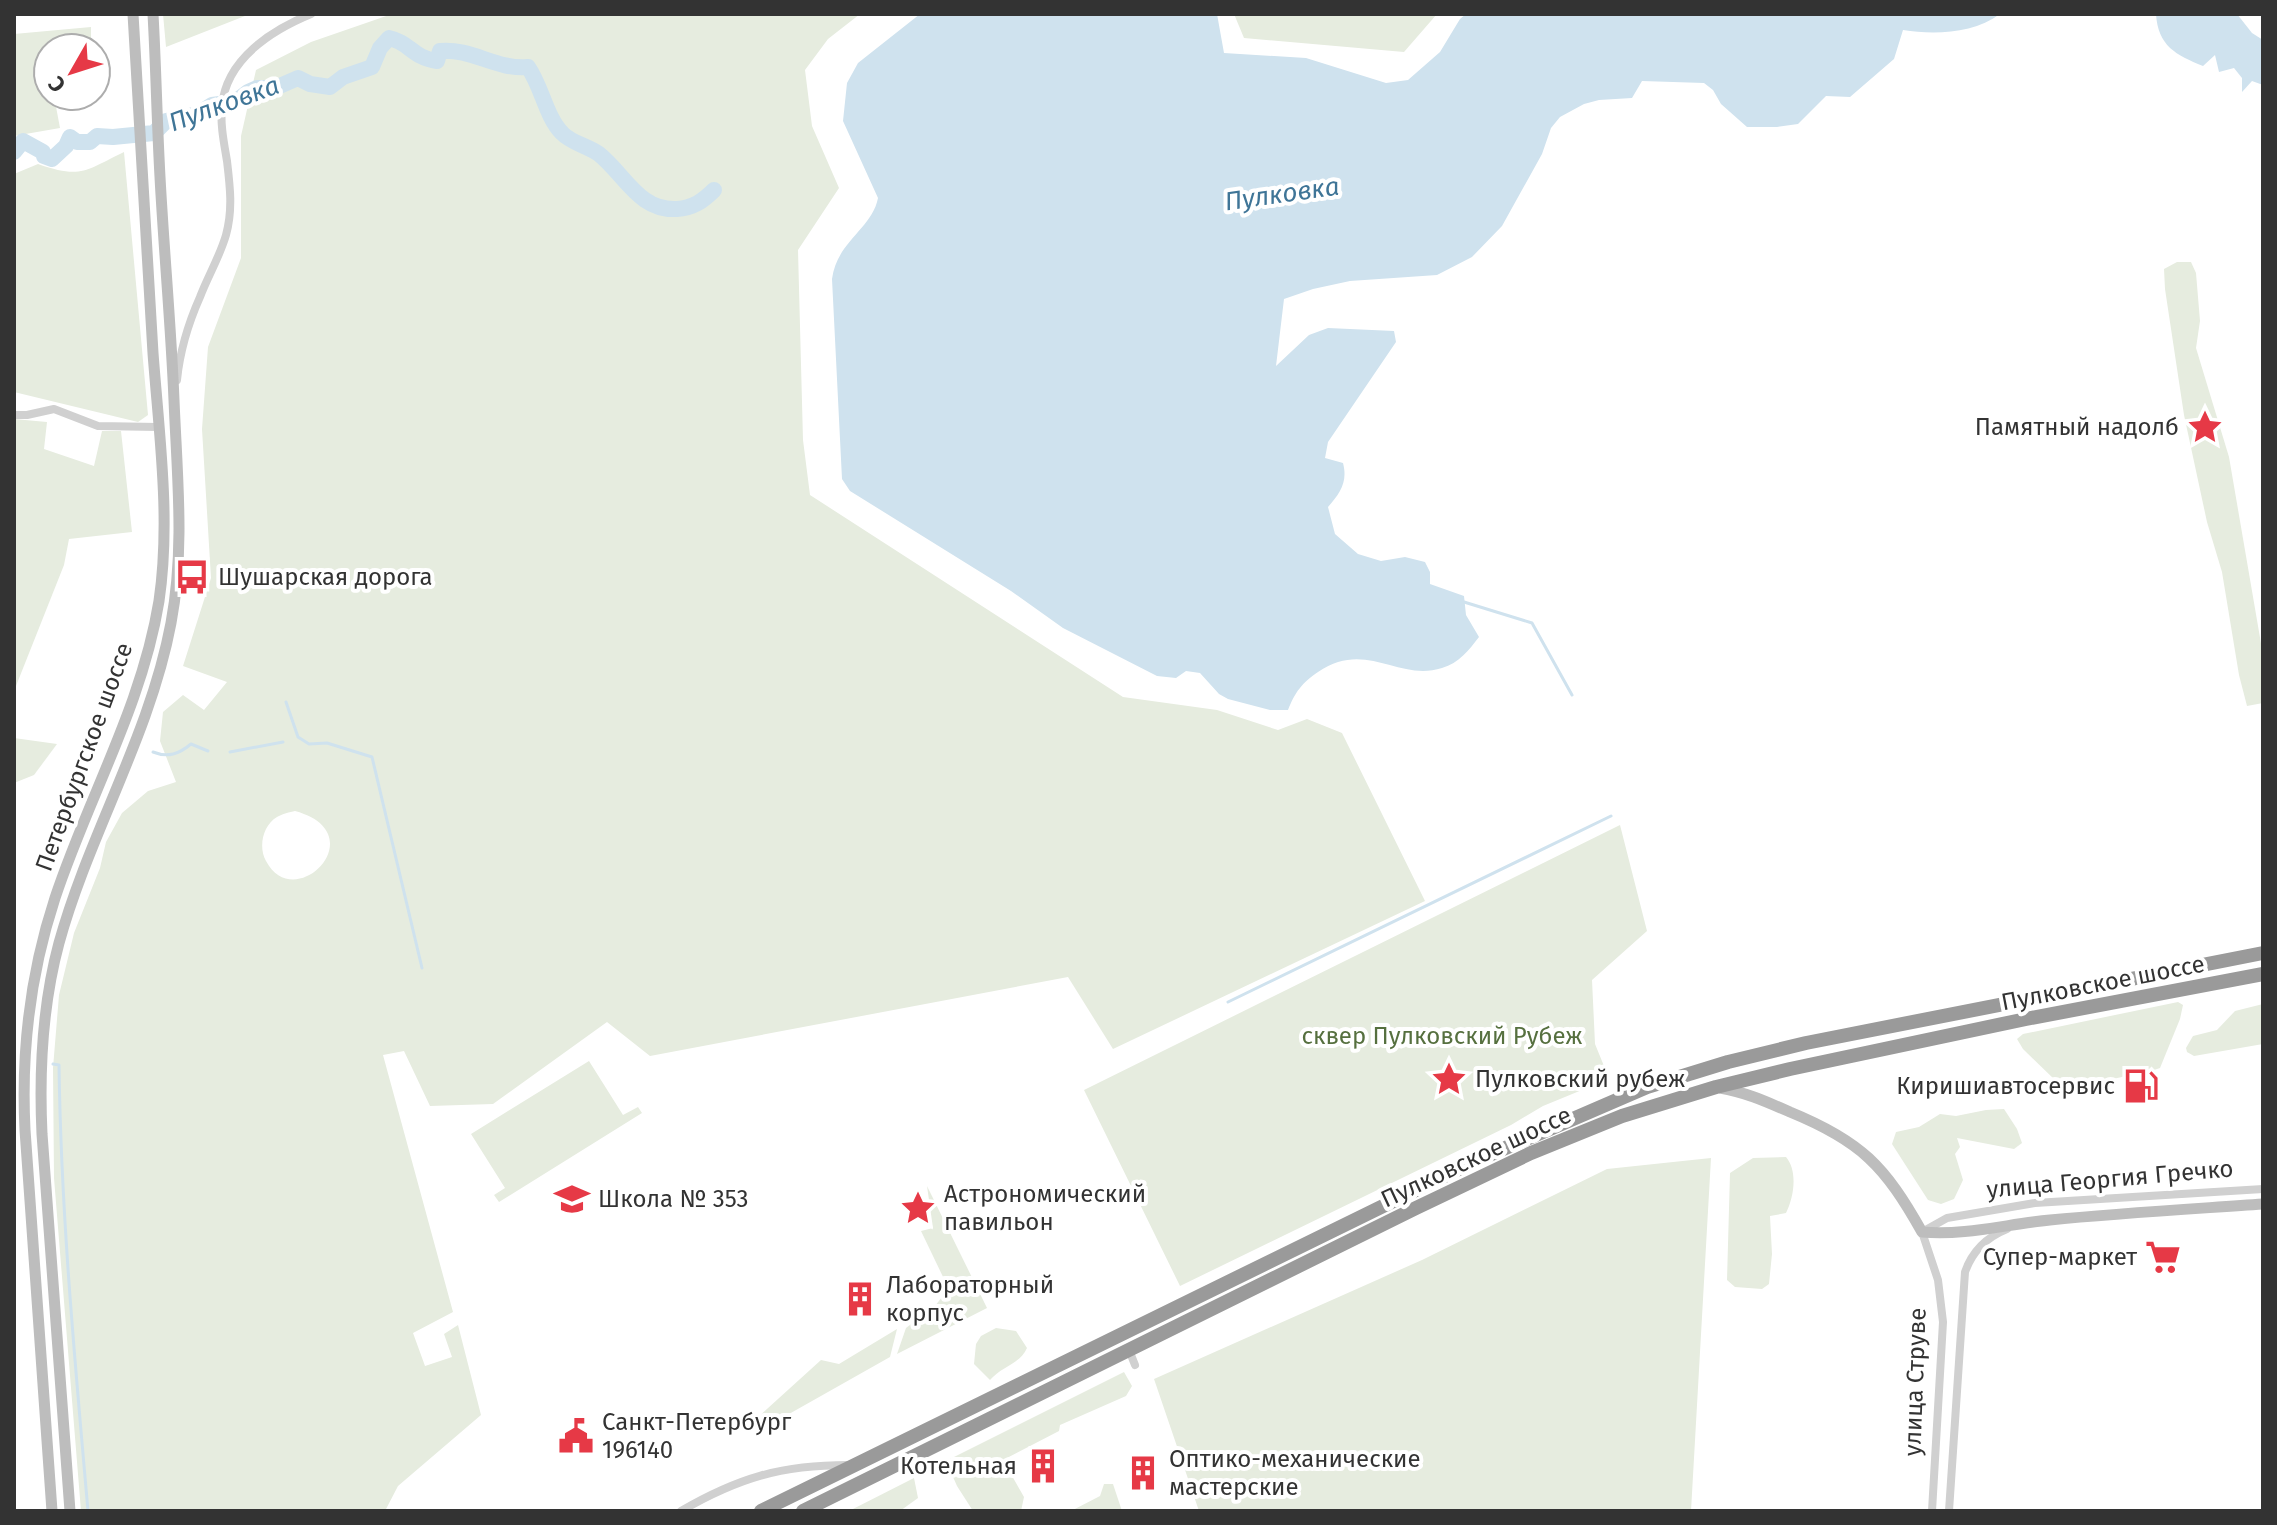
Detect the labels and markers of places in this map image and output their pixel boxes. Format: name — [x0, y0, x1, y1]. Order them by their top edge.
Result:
place icon: Памятный надолб — [2186, 408, 2224, 446]
place label: Памятный надолб — [1975, 413, 2179, 441]
bus stop icon: Шушарская дорога — [173, 558, 211, 596]
place label: Шушарская дорога — [218, 563, 433, 591]
place icon: Пулковский рубеж — [1430, 1060, 1468, 1098]
place label: Пулковский рубеж — [1475, 1065, 1685, 1093]
fuel station icon: Киришиавтосервис — [2122, 1067, 2160, 1105]
place label: Киришиавтосервис — [1896, 1072, 2115, 1100]
school or university icon: Школа № 353 — [553, 1180, 591, 1218]
place label: Астрономический павильон — [944, 1180, 1146, 1236]
place label: Школа № 353 — [598, 1185, 749, 1213]
place icon: Астрономический павильон — [899, 1189, 937, 1227]
supermarket icon: Супер-маркет — [2144, 1238, 2182, 1276]
place label: Супер-маркет — [1983, 1243, 2137, 1271]
place label: Лабораторный корпус — [886, 1271, 1054, 1327]
building icon: Лабораторный корпус — [841, 1280, 879, 1318]
place label: Санкт-Петербург 196140 — [602, 1408, 792, 1464]
public building icon: Санкт-Петербург 196140 — [557, 1417, 595, 1455]
place label: Оптико-механические мастерские — [1169, 1445, 1421, 1501]
building icon: Котельная — [1024, 1447, 1062, 1485]
place label: Котельная — [900, 1452, 1017, 1480]
building icon: Оптико-механические мастерские — [1124, 1454, 1162, 1492]

